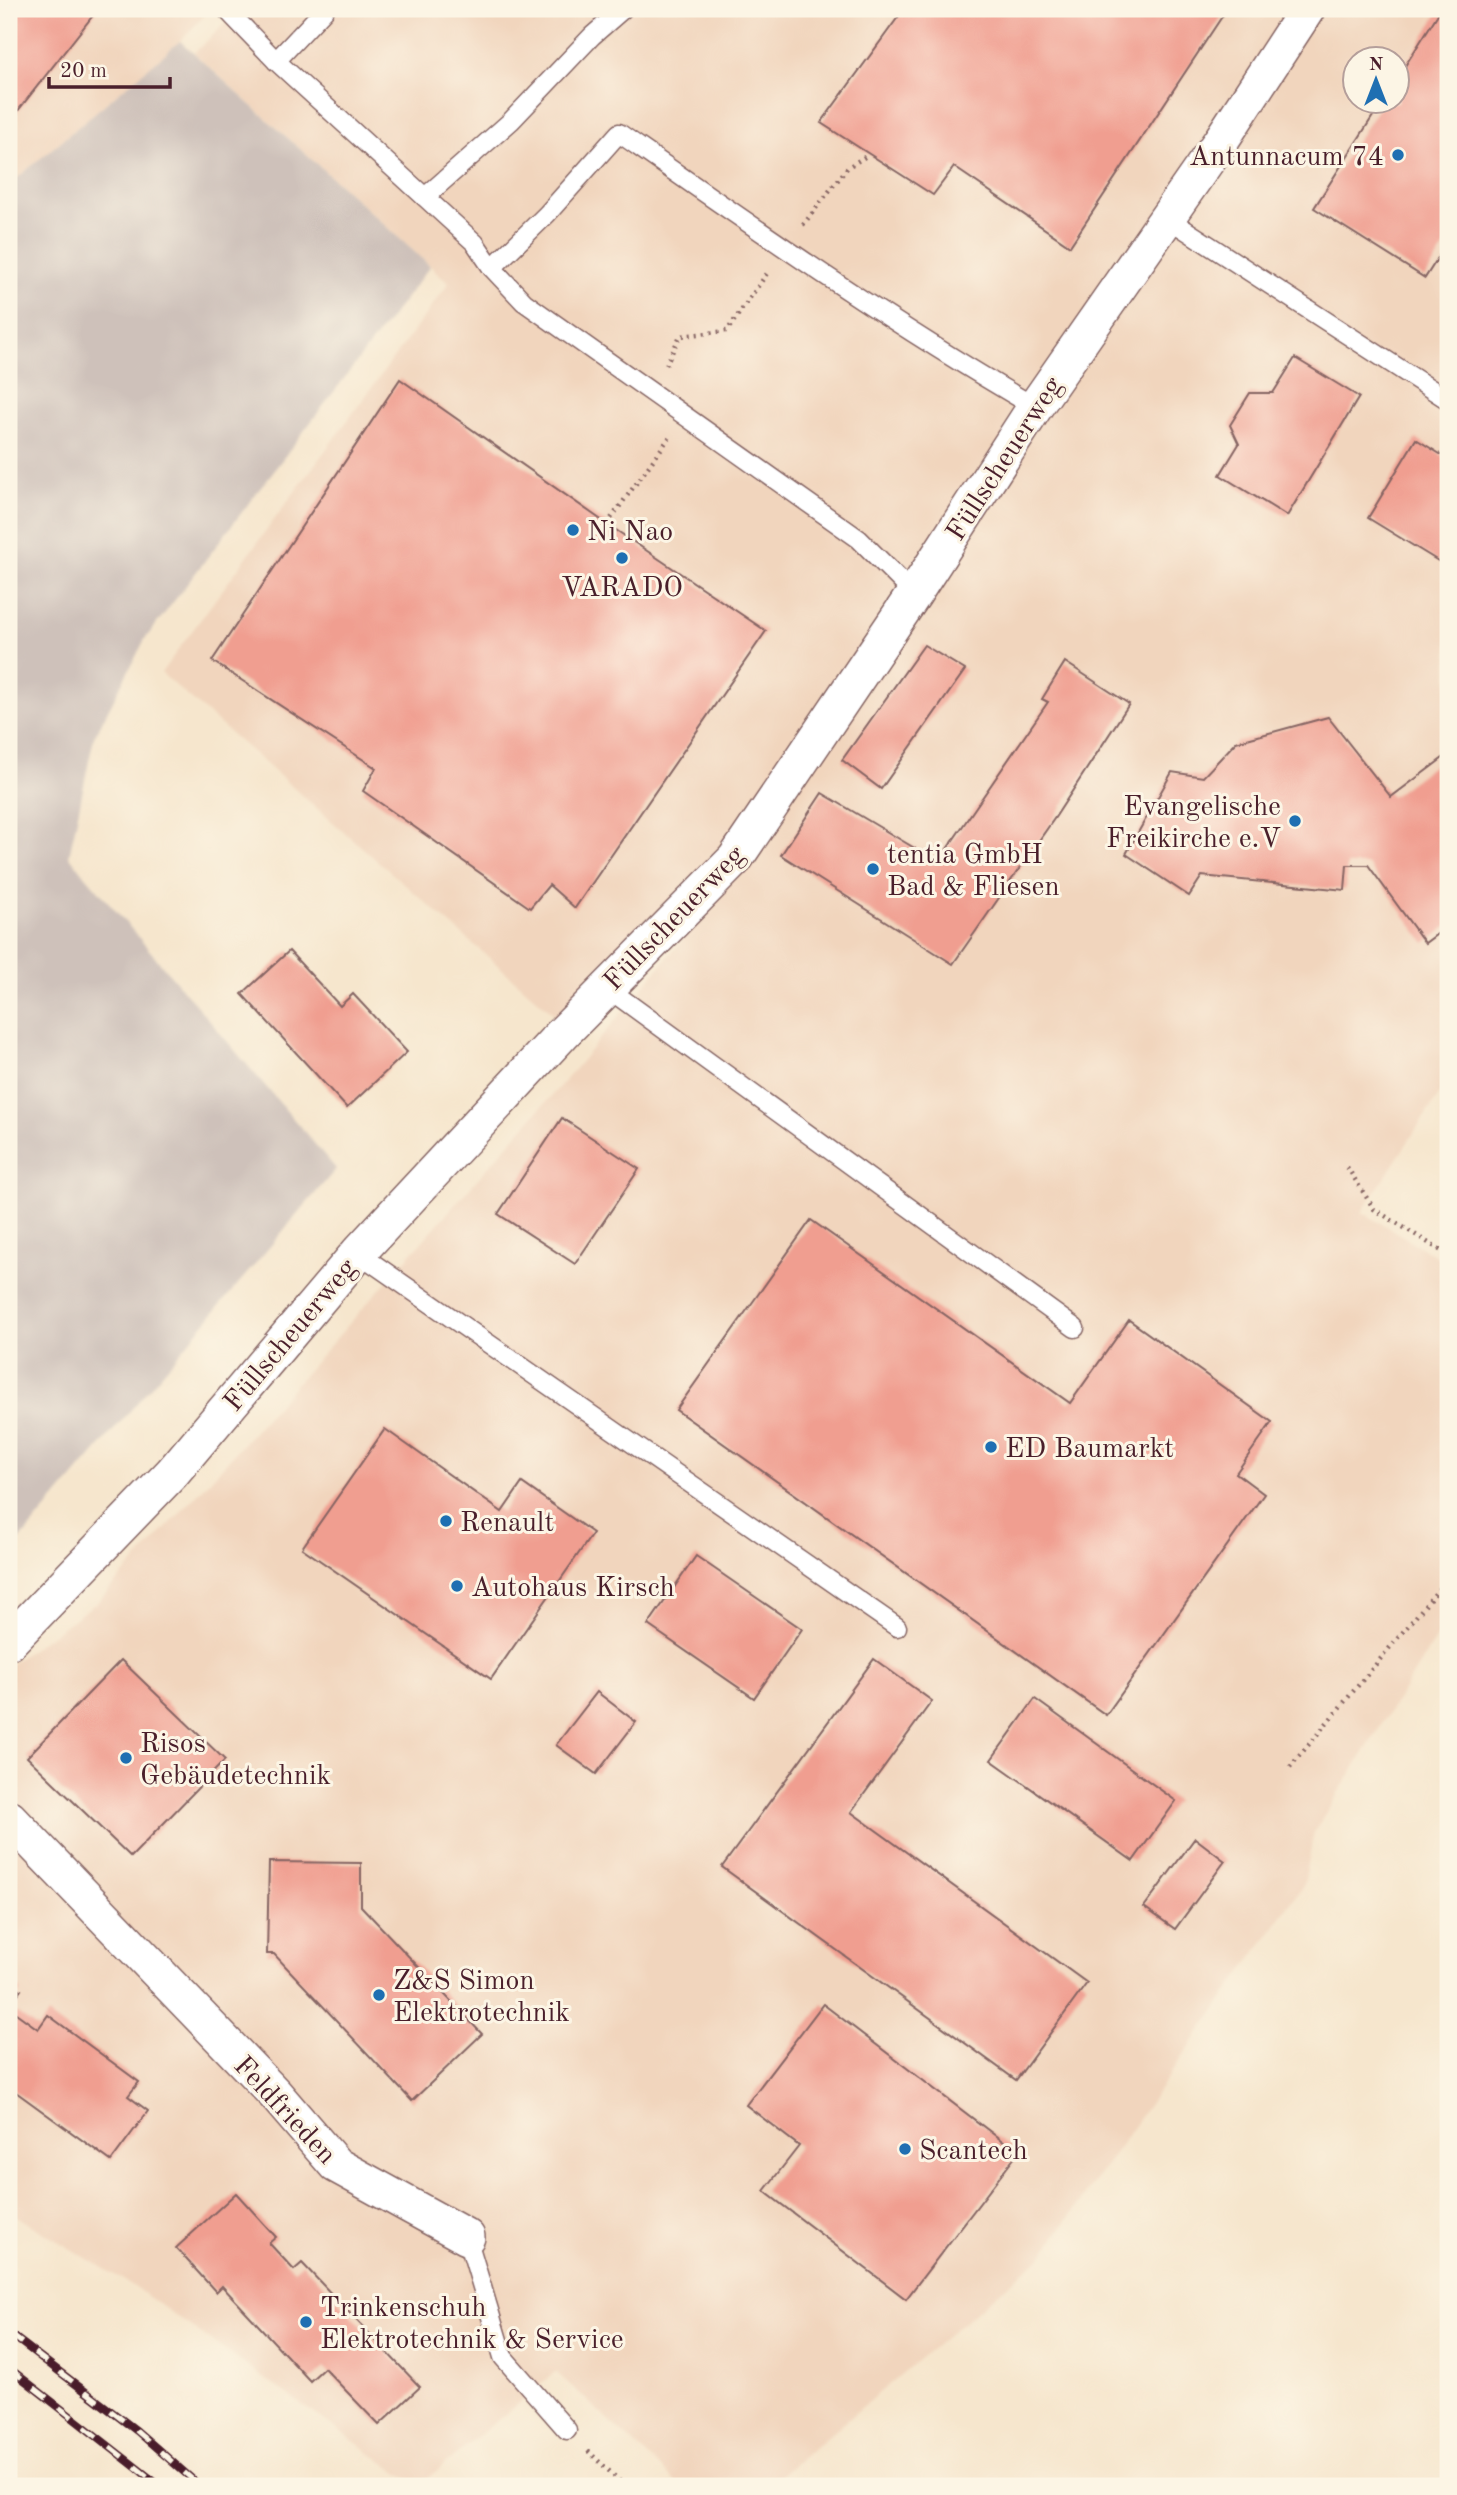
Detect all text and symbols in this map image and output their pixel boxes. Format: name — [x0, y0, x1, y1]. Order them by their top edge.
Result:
scale bar — [49, 46, 170, 90]
north arrow — [1342, 46, 1412, 116]
text: N — [1369, 56, 1384, 75]
text: 20 m — [60, 61, 107, 82]
place label: Antunnacum 74 — [1189, 144, 1384, 172]
marker: Antunnacum 74 — [1390, 147, 1406, 163]
street label: Füllscheuerweg — [942, 373, 1069, 547]
place label: Ni Nao — [587, 519, 673, 547]
marker: Ni Nao — [565, 522, 581, 538]
marker: VARADO — [614, 550, 630, 566]
place label: VARADO — [561, 575, 683, 603]
place label: Evangelische Freikirche e.V — [1106, 794, 1281, 854]
marker: Evangelische Freikirche e.V — [1287, 813, 1303, 829]
street label: Füllscheuerweg — [599, 841, 751, 997]
place label: tentia GmbH Bad & Fliesen — [887, 842, 1060, 902]
marker: tentia GmbH Bad & Fliesen — [865, 861, 881, 877]
street label: Füllscheuerweg — [220, 1254, 363, 1417]
place label: ED Baumarkt — [1005, 1436, 1174, 1464]
marker: ED Baumarkt — [983, 1439, 999, 1455]
place label: Renault — [460, 1510, 554, 1538]
marker: Renault — [438, 1513, 454, 1529]
place label: Autohaus Kirsch — [471, 1575, 675, 1603]
marker: Autohaus Kirsch — [449, 1578, 465, 1594]
place label: Risos Gebäudetechnik — [140, 1731, 331, 1791]
marker: Risos Gebäudetechnik — [118, 1750, 134, 1766]
place label: Z&S Simon Elektrotechnik — [393, 1968, 570, 2028]
marker: Z&S Simon Elektrotechnik — [371, 1987, 387, 2003]
street label: Feldfrieden — [227, 2052, 340, 2170]
place label: Scantech — [919, 2138, 1028, 2166]
marker: Scantech — [897, 2141, 913, 2157]
place label: Trinkenschuh Elektrotechnik & Service — [320, 2295, 624, 2355]
marker: Trinkenschuh Elektrotechnik & Service — [298, 2314, 314, 2330]

